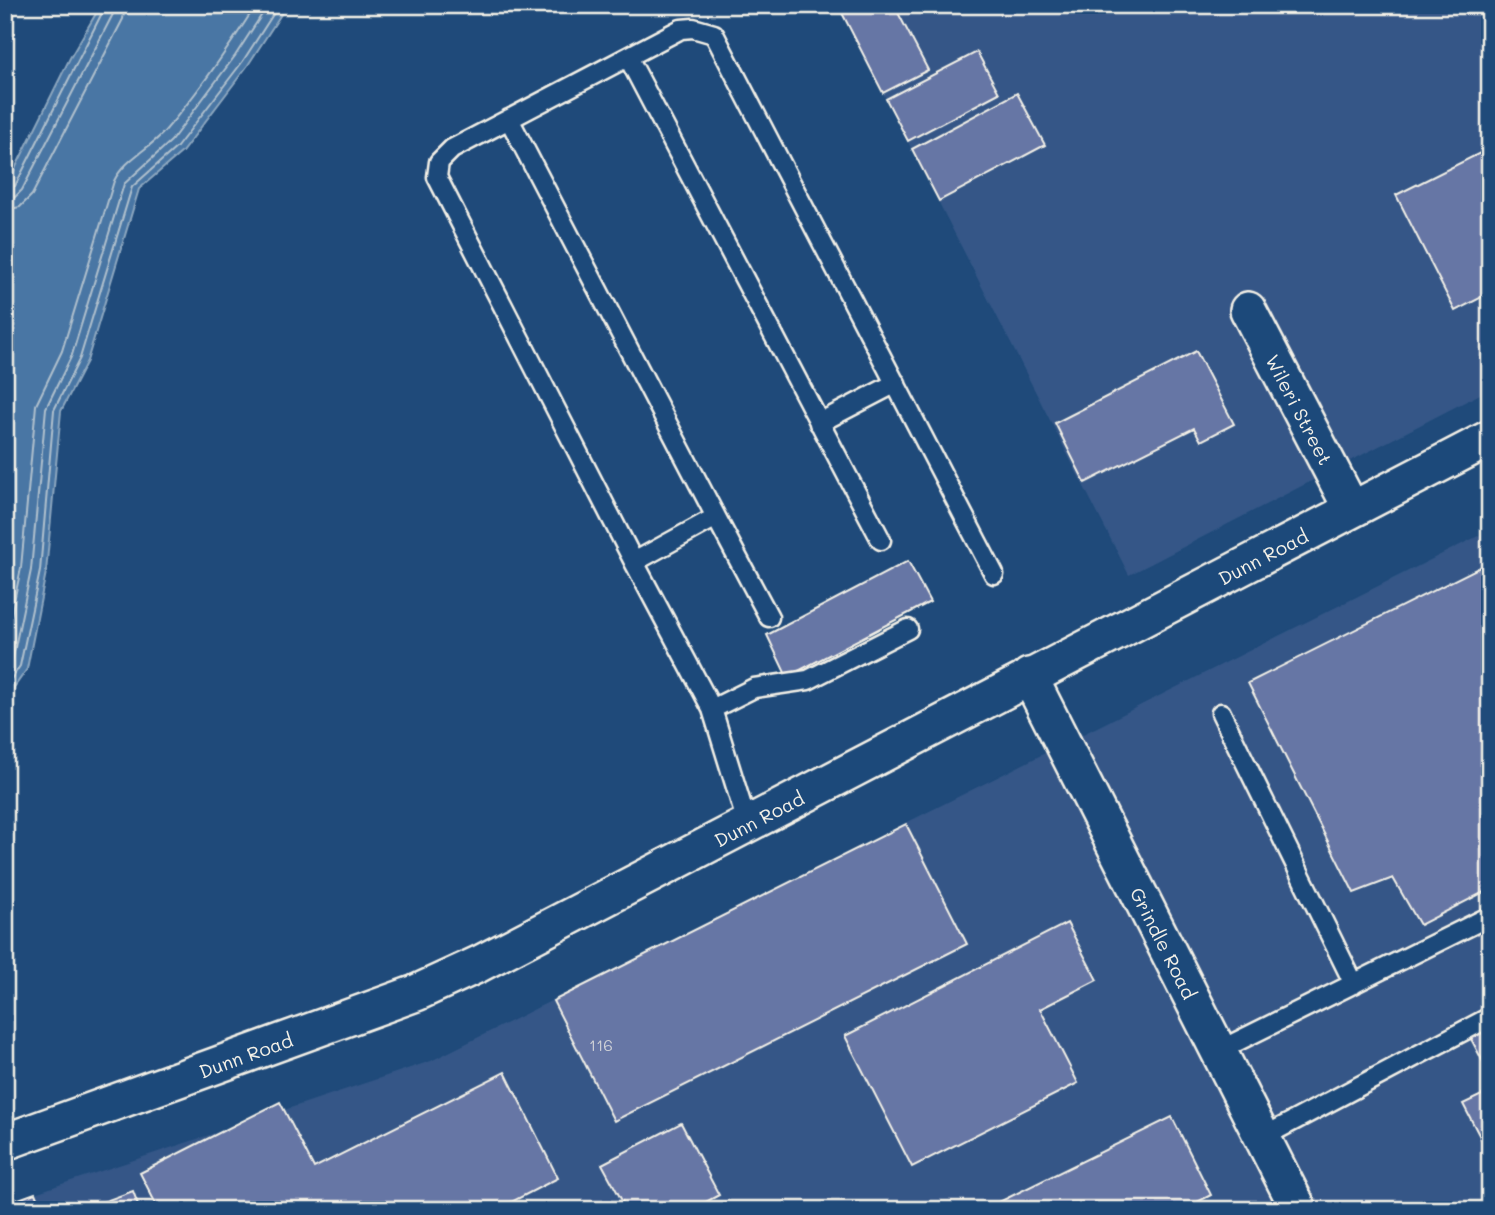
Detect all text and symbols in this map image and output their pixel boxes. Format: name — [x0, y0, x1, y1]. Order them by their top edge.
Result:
street label: Wileri Street — [1261, 350, 1339, 469]
street label: Dunn Road — [1214, 523, 1312, 590]
street label: Dunn Road — [710, 785, 808, 852]
street label: Grindle Road — [1125, 883, 1203, 1003]
street label: Dunn Road — [195, 1026, 296, 1083]
house number: 116 — [589, 1034, 613, 1055]

